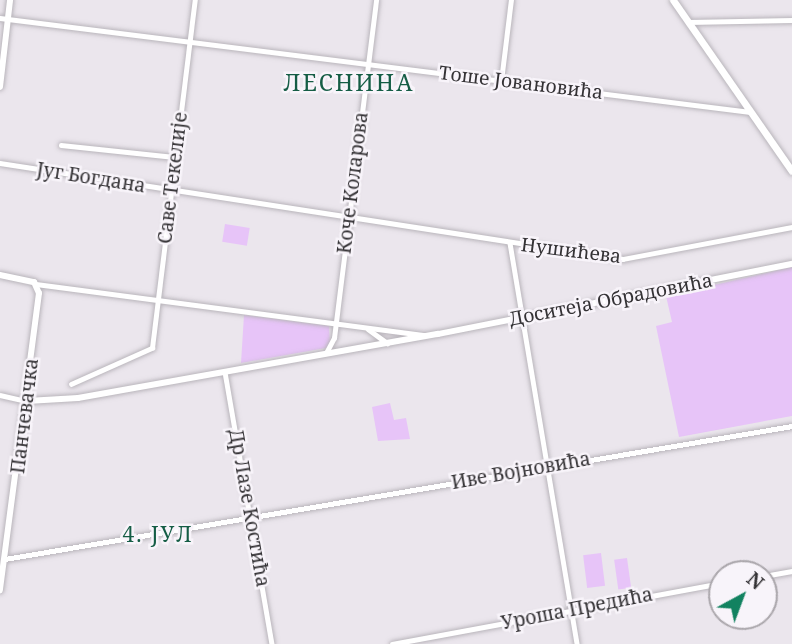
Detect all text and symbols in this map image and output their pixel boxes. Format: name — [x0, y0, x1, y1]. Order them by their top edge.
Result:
street label: Тоше Јовановића — [438, 62, 604, 104]
district label: ЛЕСНИНА — [284, 68, 414, 96]
street label: Саве Текелије — [154, 111, 192, 245]
street label: Коче Коларова — [333, 111, 373, 255]
street label: Југ Богдана — [35, 158, 147, 198]
street label: Нушићева — [520, 234, 622, 268]
street label: Доситеја Обрадовића — [507, 269, 715, 331]
street label: Панчевачка — [7, 357, 43, 475]
street label: Др Лазе Костића — [224, 427, 274, 589]
street label: Иве Војновића — [450, 448, 592, 494]
district label: 4. ЈУЛ — [123, 521, 193, 547]
north arrow — [708, 560, 778, 630]
text: N — [741, 566, 770, 595]
street label: Уроша Предића — [499, 583, 655, 635]

